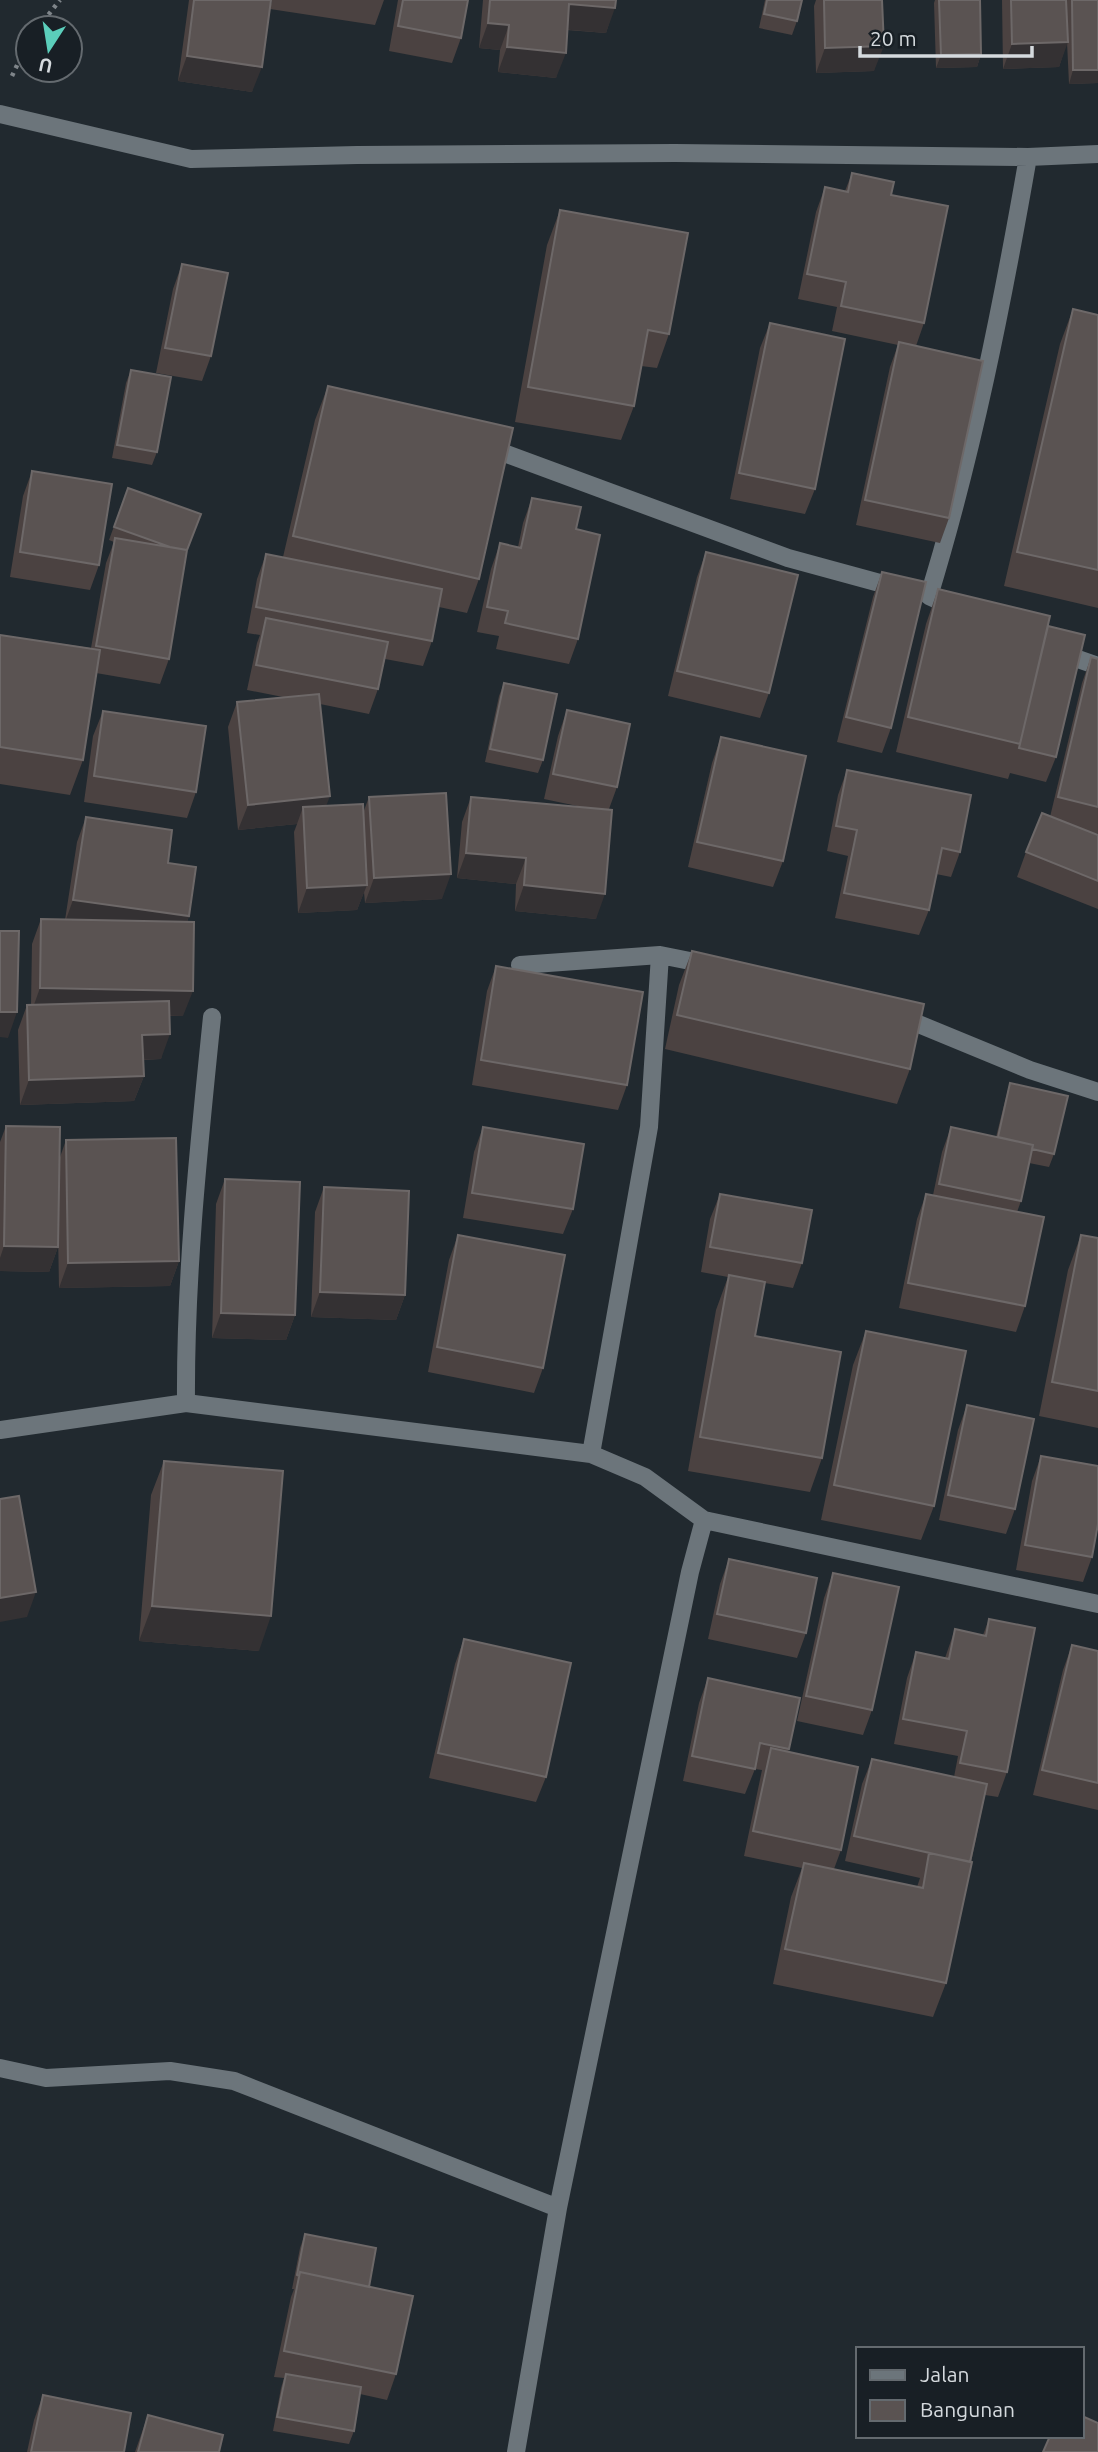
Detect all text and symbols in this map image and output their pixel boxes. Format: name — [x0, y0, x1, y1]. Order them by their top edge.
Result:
north arrow — [14, 14, 84, 84]
scale bar — [860, 14, 1032, 58]
text: 20 m — [870, 26, 917, 50]
text: U — [37, 53, 54, 78]
legend — [856, 2347, 1084, 2438]
text: Jalan — [920, 2362, 969, 2386]
text: Bangunan — [920, 2397, 1015, 2421]

